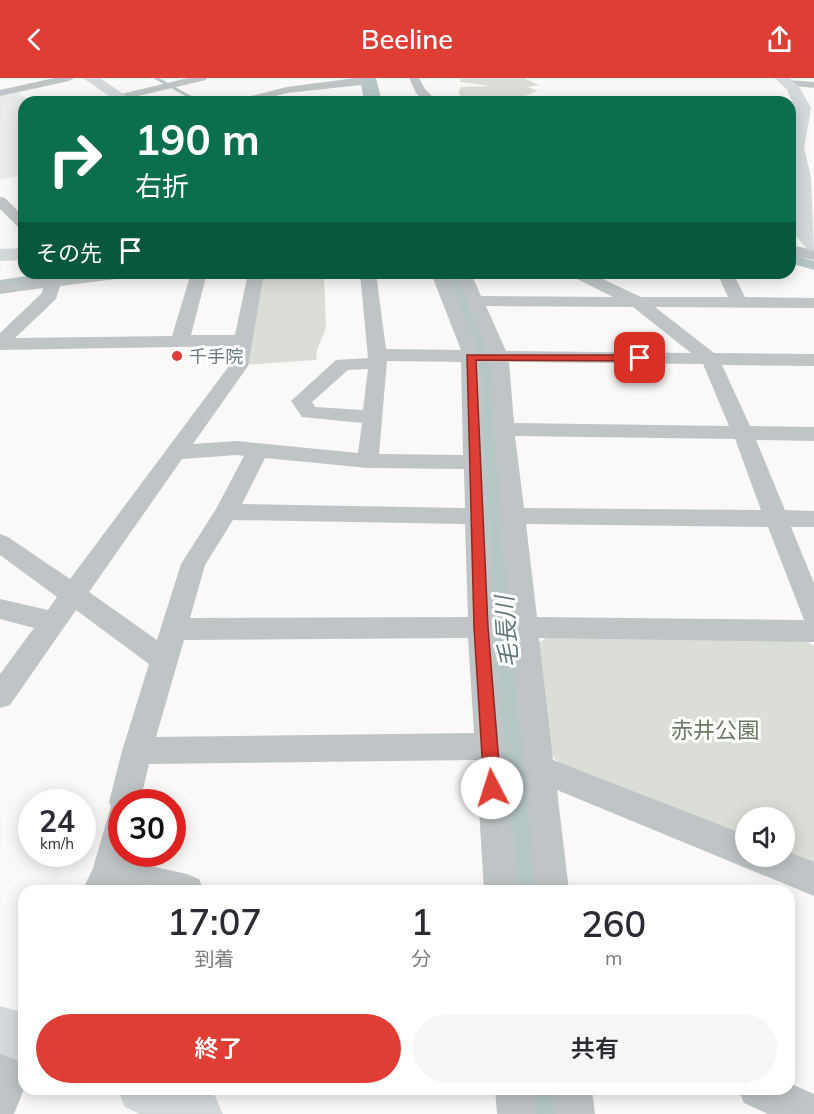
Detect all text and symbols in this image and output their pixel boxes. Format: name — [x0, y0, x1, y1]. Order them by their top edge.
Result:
text: Beeline — [361, 22, 453, 56]
icon: back — [18, 23, 51, 56]
icon: share — [763, 23, 796, 56]
text: 190 m — [135, 113, 260, 166]
icon: right — [36, 120, 114, 198]
text: 右折 — [135, 169, 189, 203]
icon: arrive — [114, 234, 147, 267]
text: その先 — [36, 239, 102, 267]
pin — [614, 332, 665, 383]
icon: arrive — [623, 341, 656, 374]
place label: 千手院 — [189, 345, 243, 368]
marker: 千手院 — [170, 349, 184, 363]
water label: 毛長川 — [488, 592, 523, 669]
park label: 赤井公園 — [671, 716, 759, 744]
position arrow — [460, 756, 524, 820]
speed limit sign: 30 — [108, 789, 186, 867]
text: 24 — [39, 802, 75, 840]
map controls — [735, 807, 795, 867]
button: sound — [735, 807, 795, 867]
text: km/h — [40, 834, 74, 853]
text: 17:07 — [167, 899, 262, 944]
text: 1 — [411, 899, 432, 944]
text: 260 — [581, 901, 646, 946]
text: m — [605, 945, 622, 970]
text: 到着 — [194, 946, 234, 971]
text: 分 — [412, 946, 432, 971]
button: 終了 — [36, 1014, 401, 1083]
button: 共有 — [413, 1014, 777, 1083]

